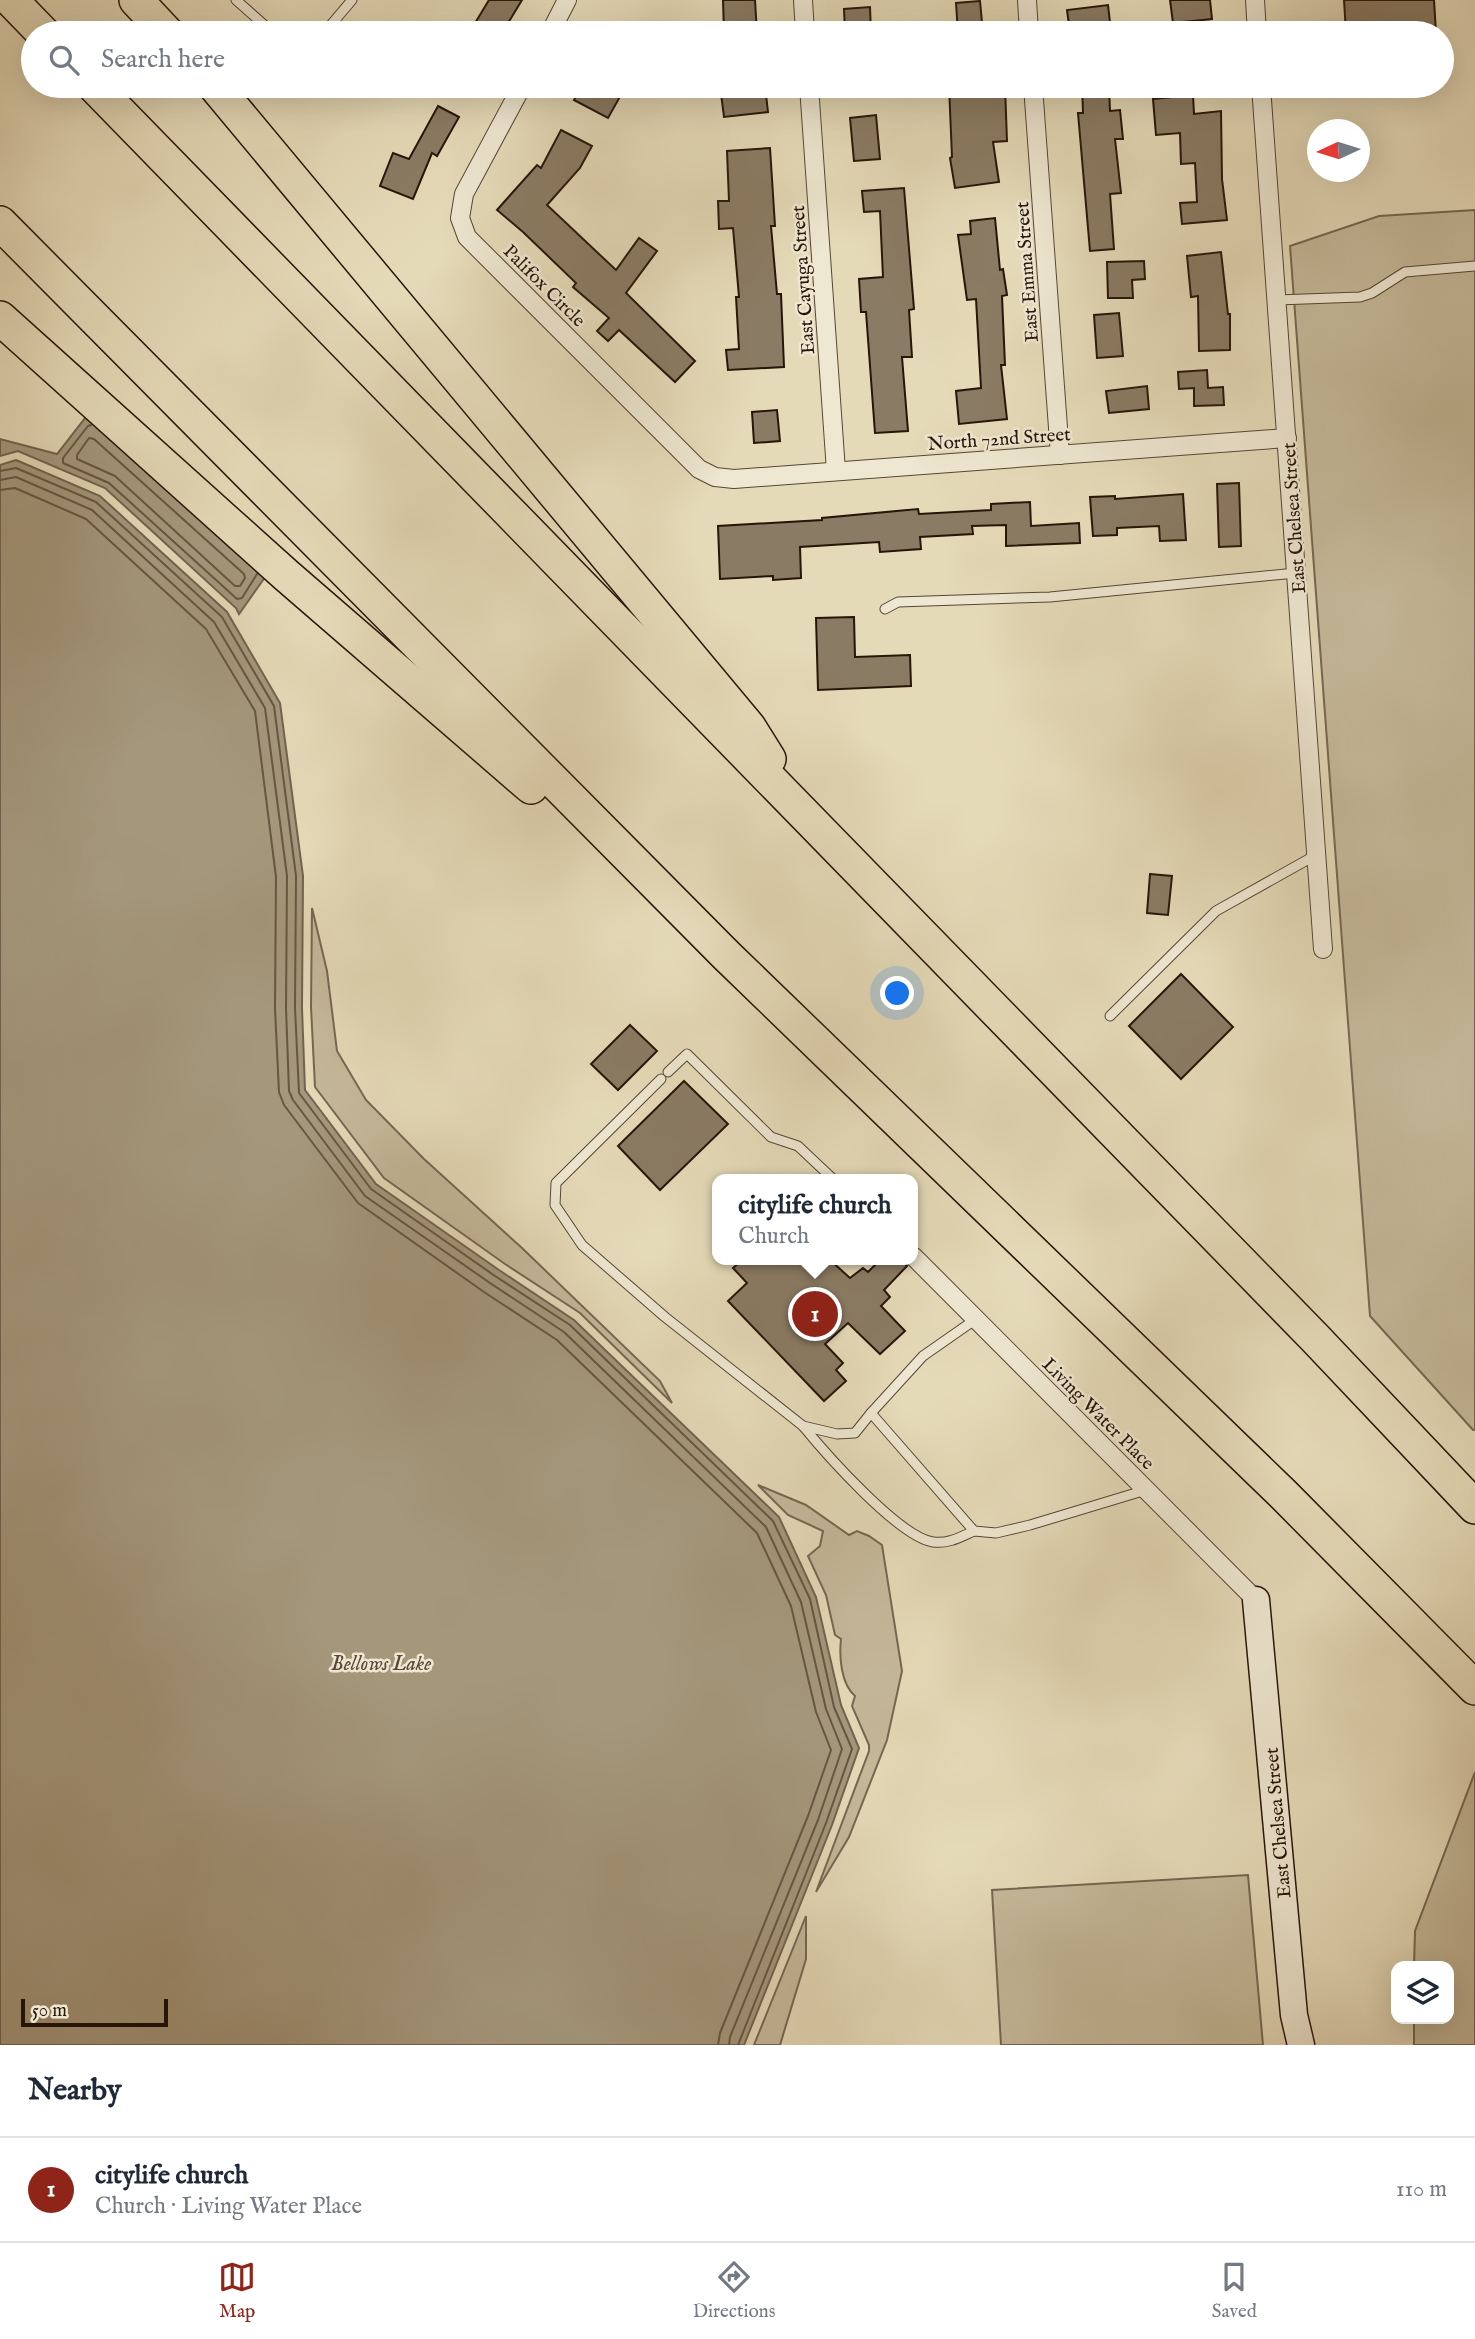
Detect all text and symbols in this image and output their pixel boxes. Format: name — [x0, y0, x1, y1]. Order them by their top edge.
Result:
search box — [21, 21, 1454, 98]
icon: search — [45, 41, 83, 79]
text: Search here — [101, 43, 225, 76]
north arrow — [1307, 119, 1370, 182]
street label: East Emma Street — [1011, 200, 1045, 343]
street label: East Cayuga Street — [787, 204, 821, 355]
street label: Palifox Circle — [497, 240, 590, 333]
street label: North 72nd Street — [927, 423, 1072, 457]
street label: East Chelsea Street — [1278, 441, 1312, 594]
your location — [880, 976, 914, 1010]
popup — [712, 1174, 918, 1265]
text: citylife church — [738, 1189, 892, 1222]
text: Church — [738, 1222, 809, 1251]
pin: 1 — [792, 1288, 838, 1340]
street label: Living Water Place — [1036, 1353, 1159, 1476]
water label: Bellows Lake — [331, 1651, 431, 1678]
street label: East Chelsea Street — [1260, 1746, 1298, 1899]
map controls — [1391, 1961, 1454, 2024]
button: layers — [1391, 1961, 1454, 2024]
scale bar — [21, 1996, 168, 2028]
text: 50 m — [32, 1999, 67, 2023]
text: Nearby — [28, 2072, 121, 2110]
text: citylife church — [95, 2159, 248, 2192]
text: 1 — [47, 2175, 55, 2204]
text: 110 m — [1396, 2175, 1447, 2204]
text: Church · Living Water Place — [95, 2192, 362, 2221]
tab: Map — [218, 2258, 256, 2324]
tab: Directions — [693, 2258, 775, 2324]
tab: Saved — [1212, 2258, 1257, 2324]

